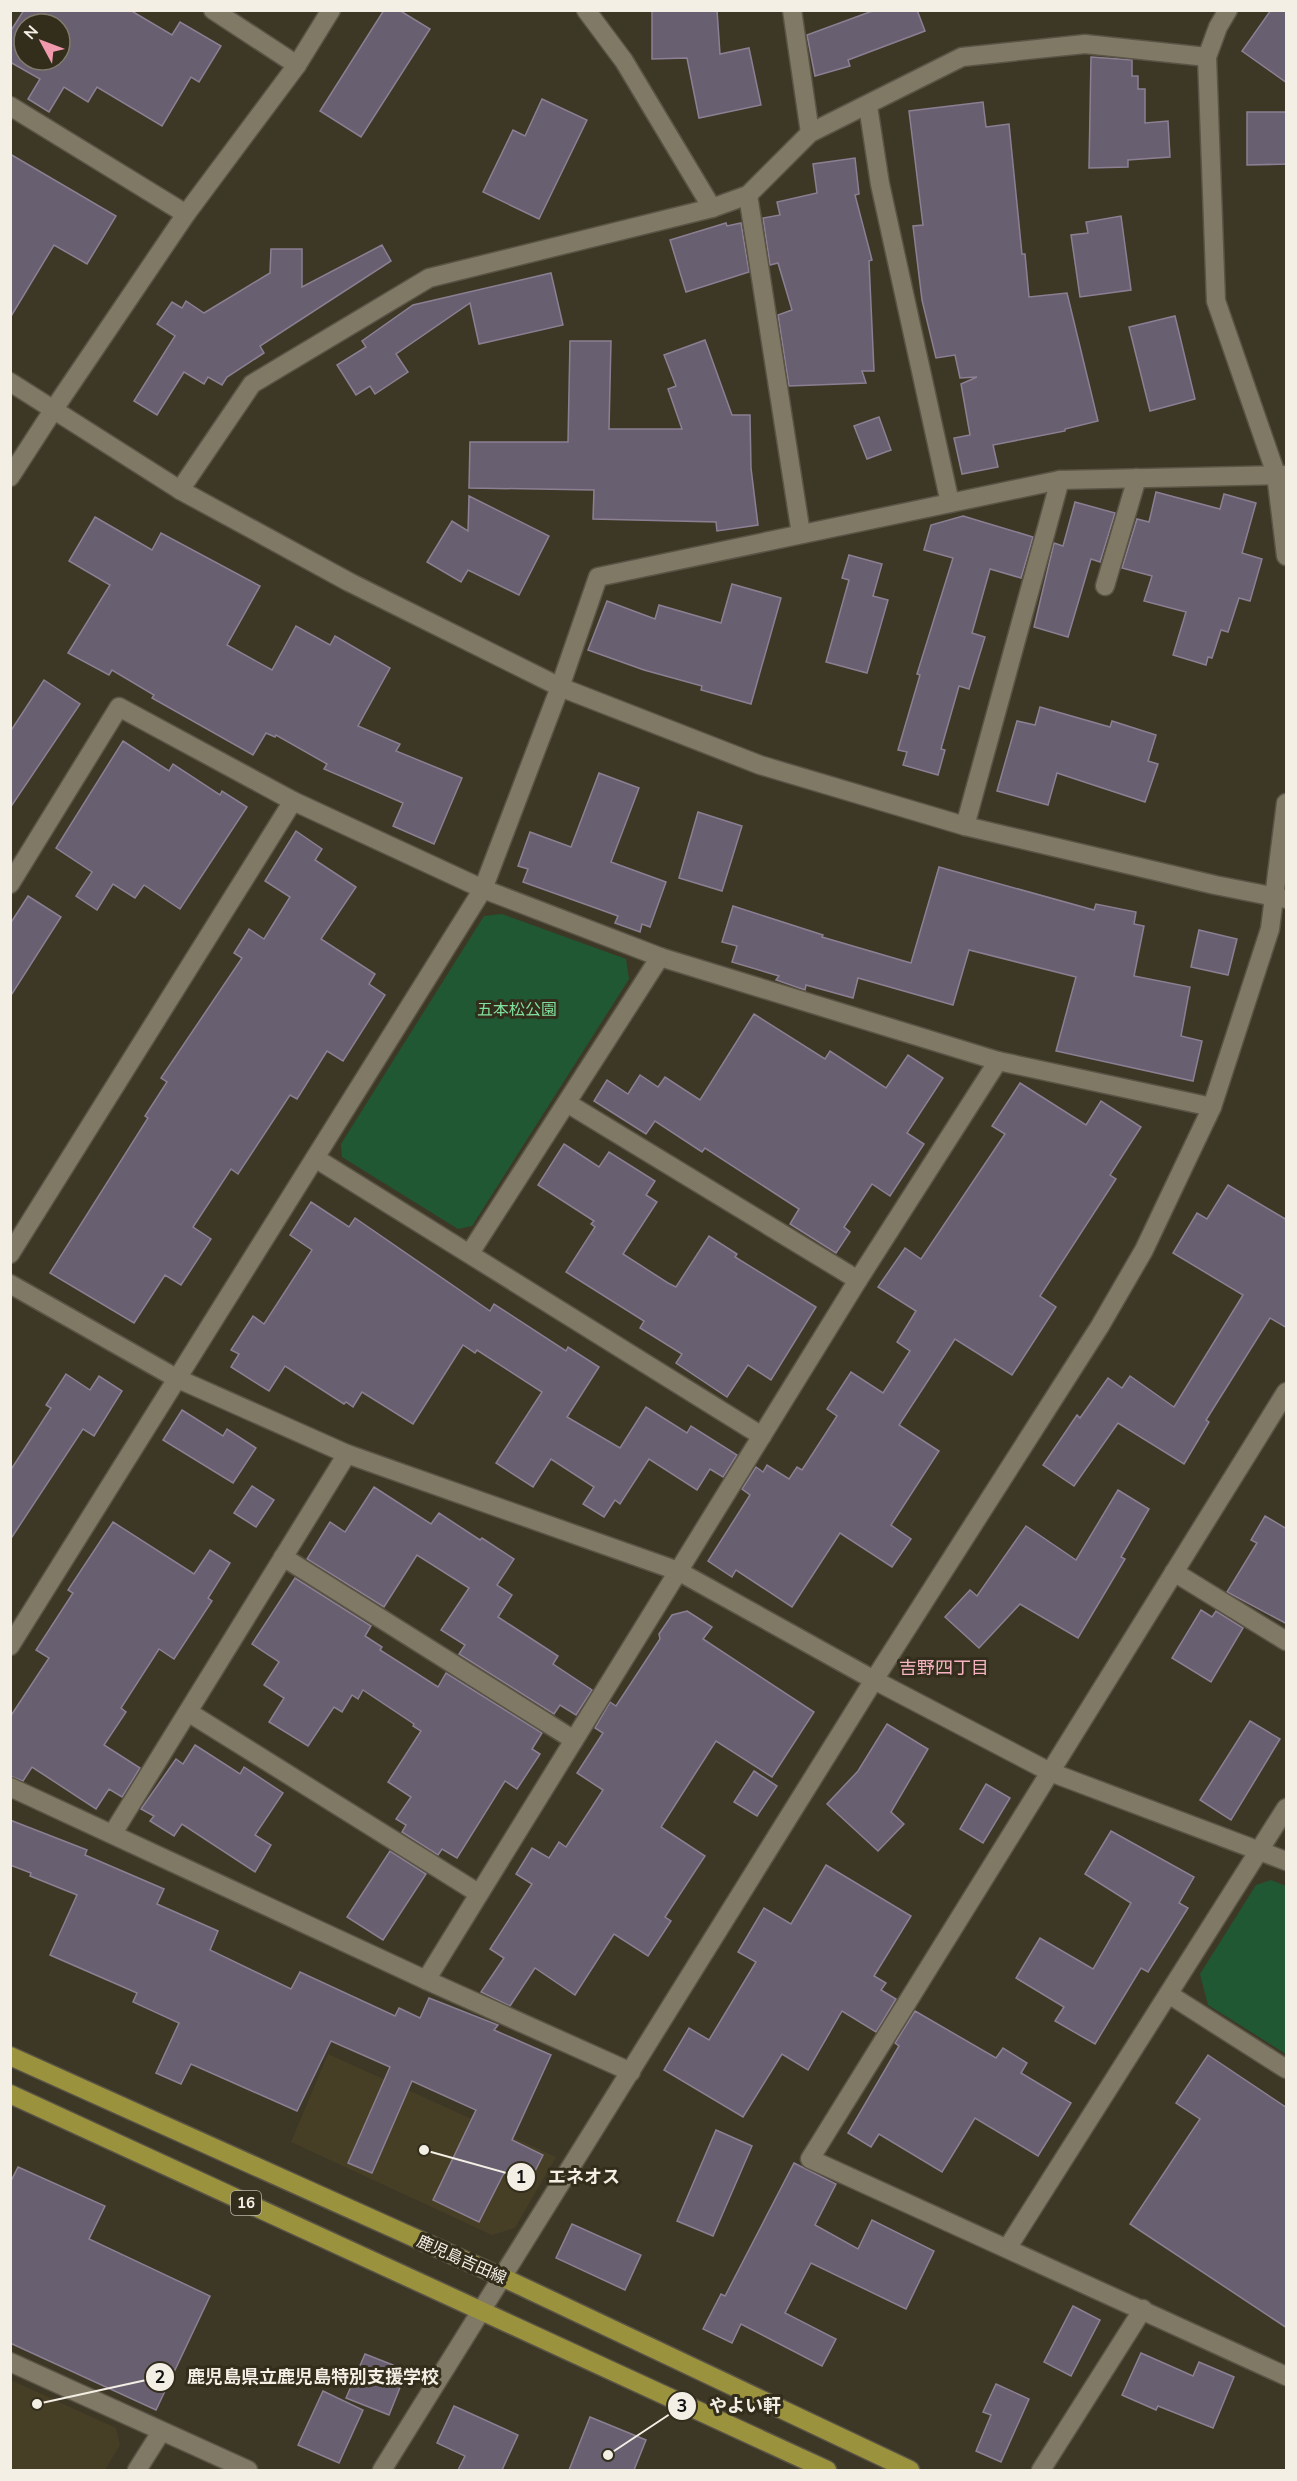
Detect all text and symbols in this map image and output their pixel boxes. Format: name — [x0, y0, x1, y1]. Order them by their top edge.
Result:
north arrow — [12, 12, 72, 72]
text: N — [19, 21, 44, 45]
park label: 五本松公園 — [477, 999, 557, 1021]
district label: 吉野四丁目 — [899, 1656, 989, 1680]
callout: エネオス — [506, 2159, 632, 2195]
text: 1 — [516, 2165, 526, 2189]
text: エネオス — [548, 2165, 620, 2189]
road number: 16 — [231, 2191, 261, 2215]
street label: 鹿児島吉田線 — [413, 2230, 510, 2289]
callout: 鹿児島県立鹿児島特別支援学校 — [145, 2359, 451, 2395]
text: 2 — [155, 2365, 165, 2389]
text: 鹿児島県立鹿児島特別支援学校 — [187, 2365, 439, 2389]
callout: やよい軒 — [667, 2388, 793, 2424]
text: 3 — [677, 2394, 687, 2418]
text: やよい軒 — [709, 2394, 781, 2418]

